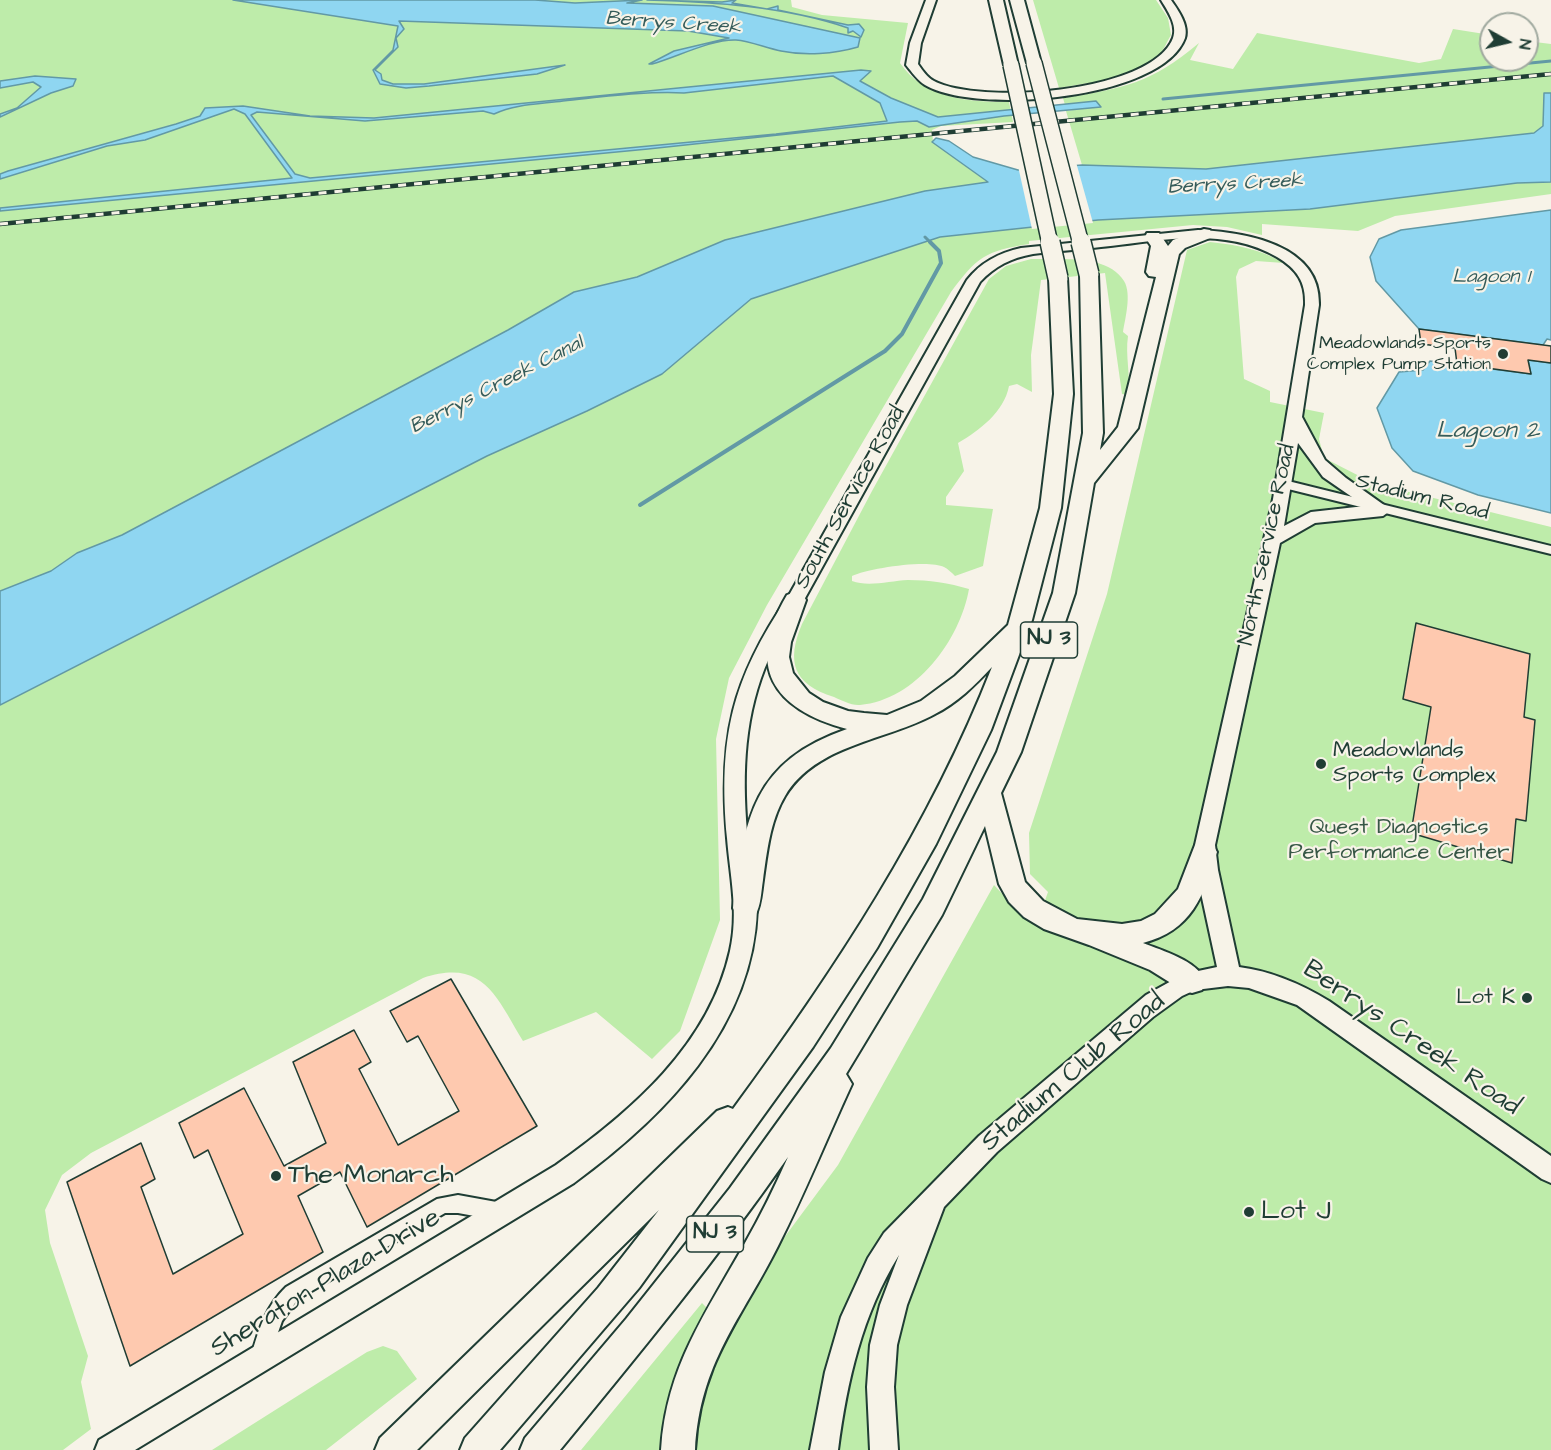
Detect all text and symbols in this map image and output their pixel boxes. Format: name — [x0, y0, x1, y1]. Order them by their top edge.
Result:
water label: Berrys Creek — [605, 7, 741, 41]
north arrow — [1479, 12, 1539, 72]
text: N — [1513, 38, 1536, 51]
water label: Berrys Creek — [1167, 169, 1303, 201]
water label: Lagoon 1 — [1452, 266, 1530, 290]
water label: Berrys Creek Canal — [406, 332, 588, 440]
place label: Meadowlands Sports Complex Pump Station — [1307, 333, 1491, 376]
marker: Meadowlands Sports Complex Pump Station — [1496, 347, 1510, 361]
street label: South Service Road — [790, 402, 912, 594]
water label: Lagoon 2 — [1436, 418, 1540, 446]
street label: North Service Road — [1234, 442, 1302, 648]
street label: Stadium Road — [1353, 469, 1491, 527]
road number: NJ 3 — [1020, 622, 1078, 658]
place label: Meadowlands Sports Complex — [1333, 738, 1496, 790]
marker: Meadowlands Sports Complex — [1314, 757, 1328, 771]
park label: Quest Diagnostics Performance Center — [1288, 815, 1510, 866]
street label: Berrys Creek Road — [1296, 954, 1526, 1124]
place label: Lot K — [1456, 985, 1515, 1011]
street label: Stadium Club Road — [975, 986, 1173, 1160]
marker: Lot K — [1520, 991, 1534, 1005]
place label: The Monarch — [288, 1160, 454, 1192]
marker: The Monarch — [269, 1169, 283, 1183]
place label: Lot J — [1261, 1196, 1331, 1228]
street label: Sheraton Plaza Drive — [205, 1202, 447, 1366]
marker: Lot J — [1242, 1205, 1256, 1219]
road number: NJ 3 — [686, 1216, 744, 1252]

